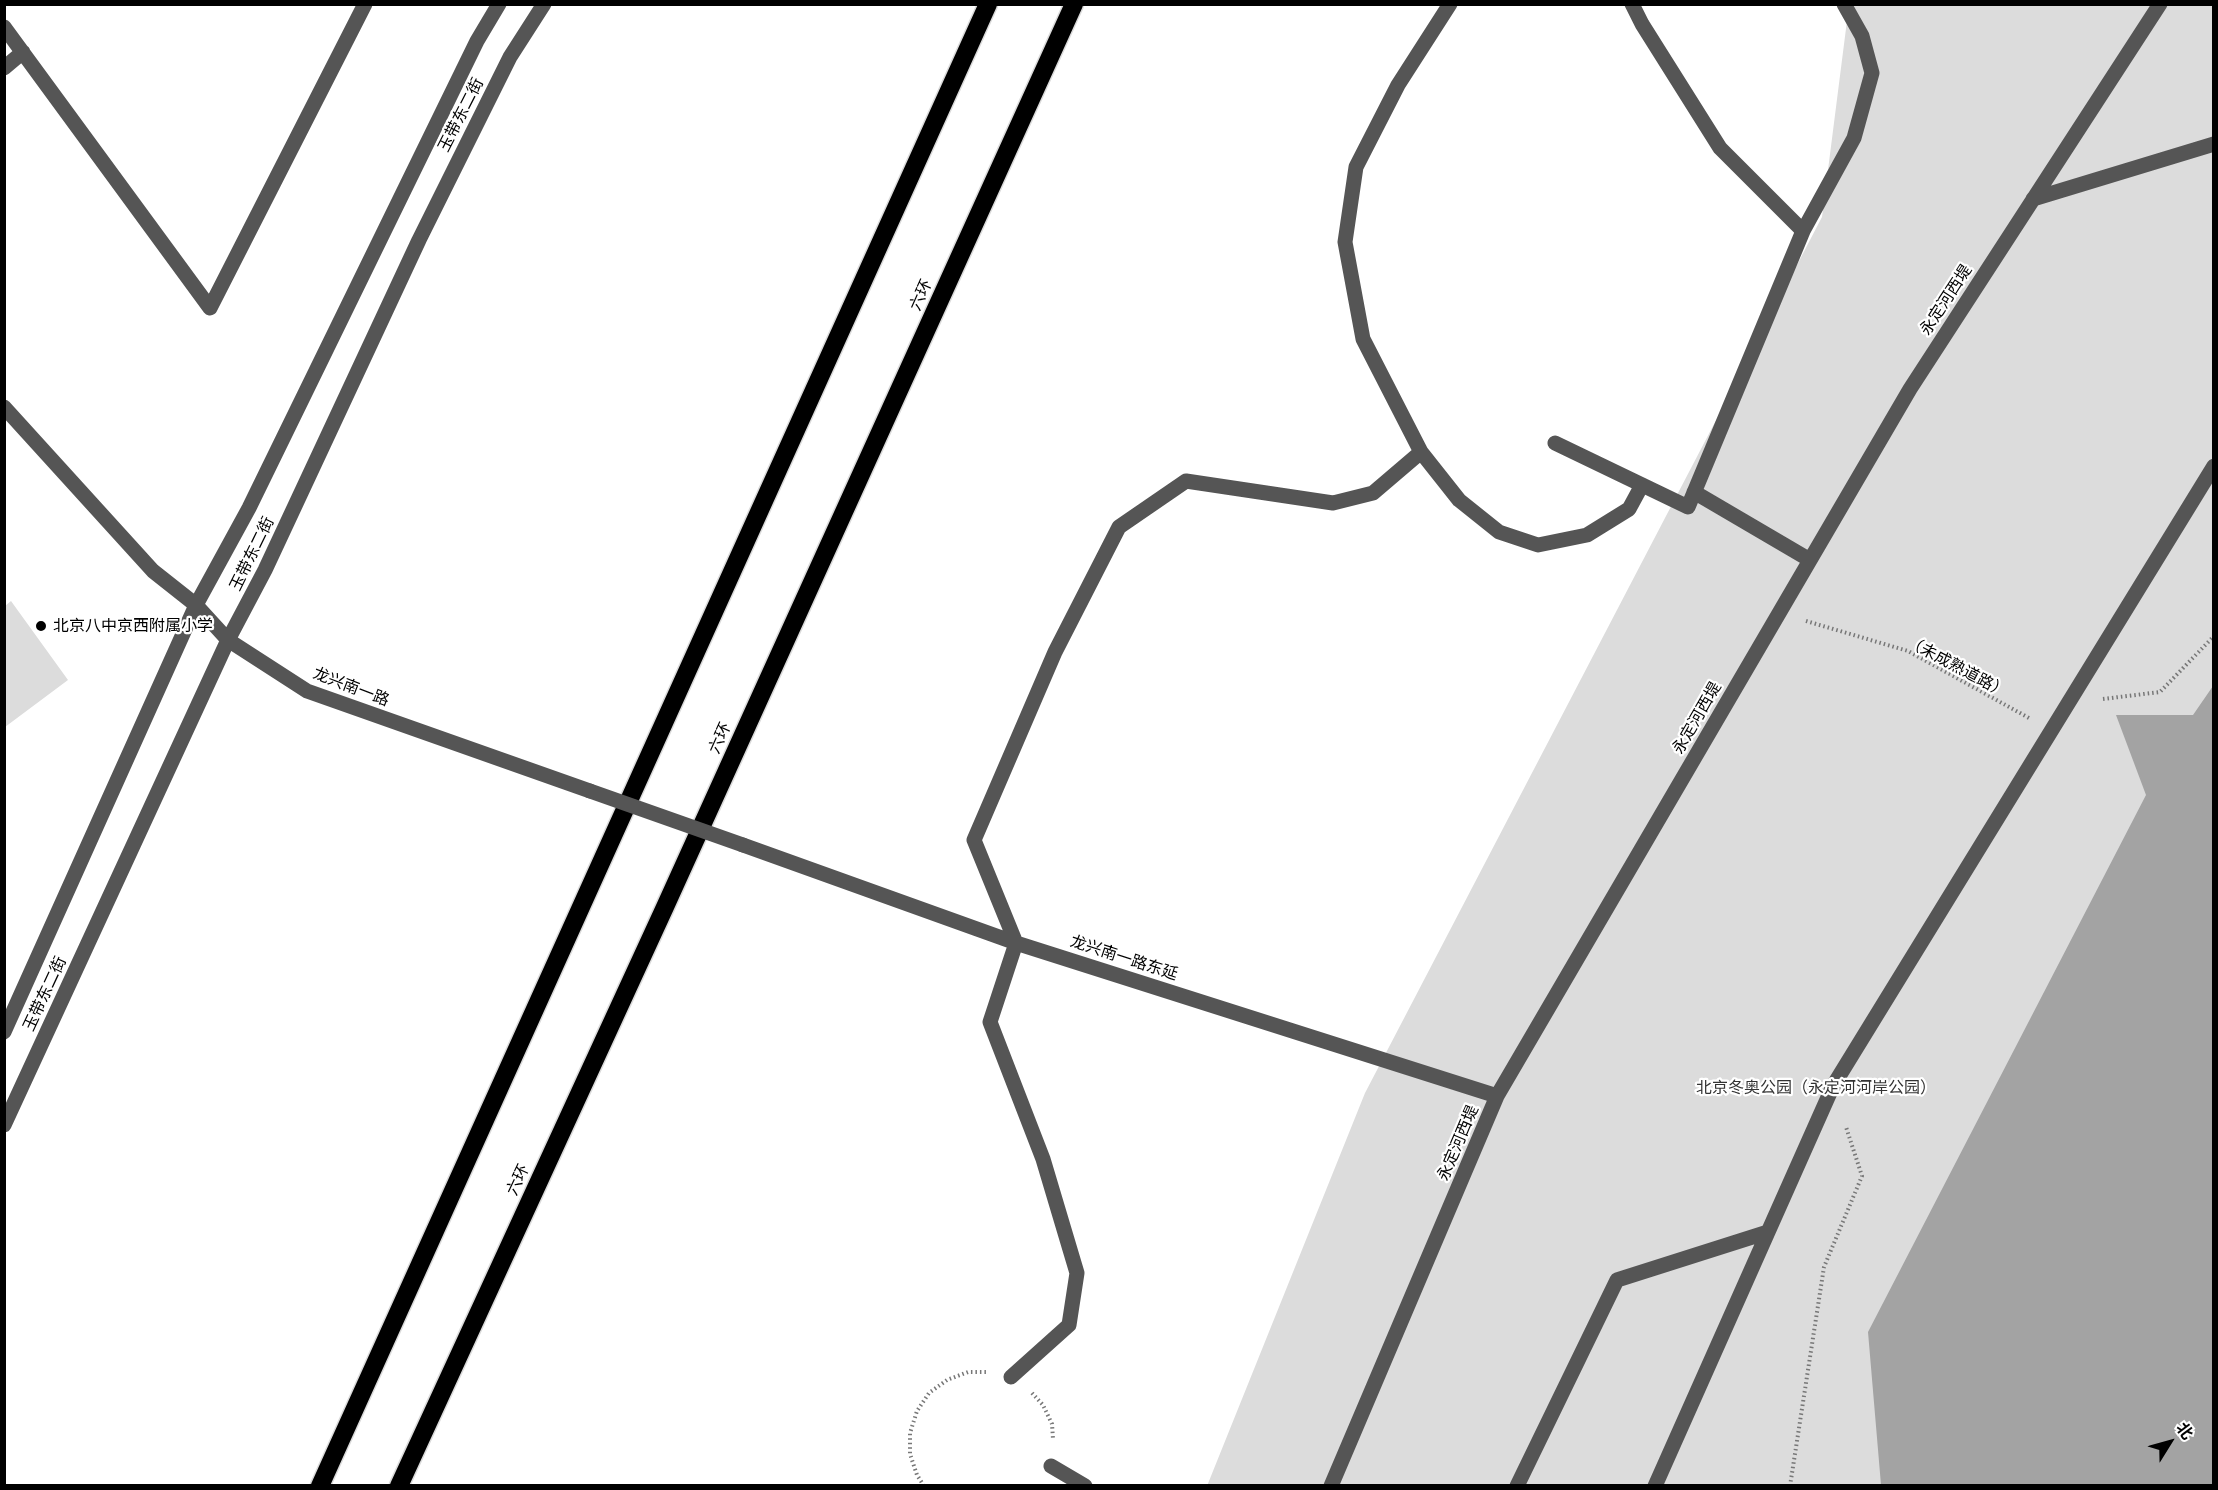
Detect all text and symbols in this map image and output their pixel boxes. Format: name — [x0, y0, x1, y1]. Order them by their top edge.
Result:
street label: 玉带东二街 — [434, 75, 488, 155]
street label: 永定河西堤 — [1916, 261, 1976, 339]
street label: 六环 — [906, 276, 936, 314]
street label: 玉带东二街 — [226, 514, 278, 594]
place label: 北京八中京西附属小学 — [53, 616, 213, 636]
marker: 北京八中京西附属小学 — [34, 619, 48, 633]
street label: （未成熟道路） — [1903, 632, 2011, 702]
street label: 龙兴南一路 — [310, 664, 392, 710]
street label: 永定河西堤 — [1669, 679, 1725, 757]
street label: 六环 — [705, 719, 735, 757]
street label: 龙兴南一路东延 — [1068, 932, 1180, 984]
street label: 玉带东二街 — [19, 954, 71, 1034]
park label: 北京冬奥公园（永定河河岸公园） — [1696, 1078, 1936, 1098]
street label: 永定河西堤 — [1434, 1102, 1482, 1184]
street label: 六环 — [503, 1161, 533, 1199]
north arrow — [2140, 1412, 2200, 1472]
text: 北 — [2172, 1419, 2197, 1443]

